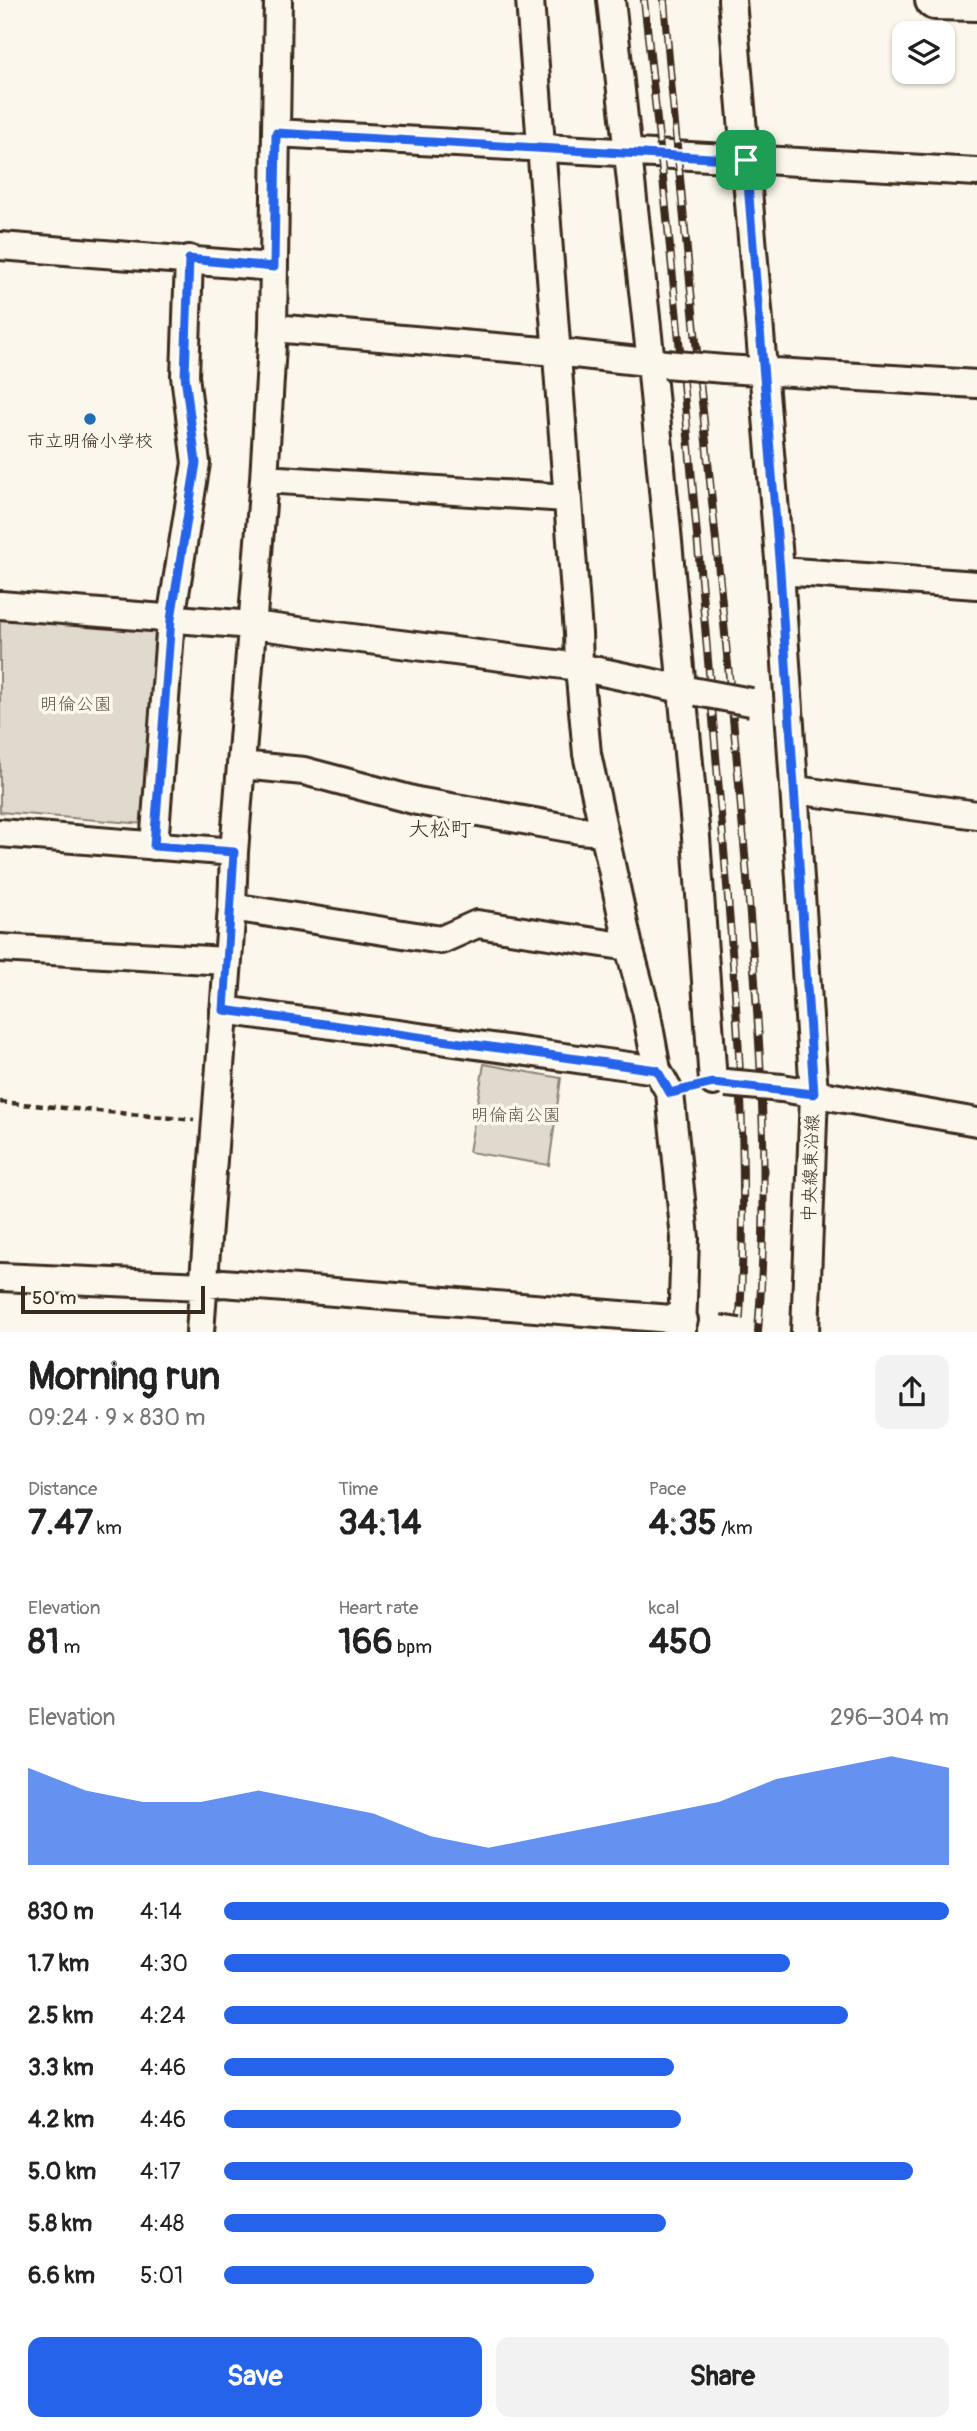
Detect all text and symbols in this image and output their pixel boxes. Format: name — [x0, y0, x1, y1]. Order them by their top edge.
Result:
map controls — [892, 21, 955, 84]
button: layers — [892, 21, 955, 84]
pin — [716, 130, 776, 190]
icon: arrive — [727, 141, 765, 179]
marker: 市立明倫小学校 — [82, 411, 98, 427]
place label: 市立明倫小学校 — [27, 430, 153, 453]
park label: 明倫公園 — [40, 693, 112, 716]
district label: 大松町 — [409, 816, 472, 843]
park label: 明倫南公園 — [471, 1104, 561, 1127]
street label: 中央線東沿線 — [798, 1114, 824, 1222]
scale bar — [21, 1283, 205, 1315]
text: 50 m — [32, 1286, 76, 1310]
text: Morning run — [28, 1353, 220, 1401]
button: share — [875, 1355, 949, 1429]
text: 09:24 · 9 × 830 m — [28, 1403, 205, 1432]
text: Distance — [28, 1477, 97, 1501]
text: Time — [338, 1477, 378, 1501]
text: Pace — [649, 1477, 686, 1501]
text: 7.47 — [28, 1501, 93, 1545]
text: 34:14 — [338, 1501, 422, 1545]
text: 4:35 — [649, 1501, 717, 1545]
text: km — [93, 1516, 122, 1540]
text: /km — [717, 1516, 753, 1540]
text: Elevation — [28, 1596, 100, 1620]
text: Heart rate — [338, 1596, 418, 1620]
text: kcal — [649, 1596, 680, 1620]
text: 81 — [28, 1620, 59, 1664]
text: 166 — [338, 1620, 393, 1664]
text: 450 — [649, 1620, 712, 1664]
text: m — [59, 1635, 80, 1659]
text: bpm — [393, 1635, 432, 1659]
text: Elevation — [28, 1703, 116, 1732]
text: 296–304 m — [830, 1703, 949, 1732]
text: 830 m — [28, 1897, 94, 1926]
text: 4:14 — [140, 1897, 182, 1926]
text: 1.7 km — [28, 1949, 89, 1978]
text: 4:30 — [140, 1949, 188, 1978]
text: 2.5 km — [28, 2001, 93, 2030]
text: 4:24 — [140, 2001, 186, 2030]
text: 3.3 km — [28, 2053, 94, 2082]
text: 4:46 — [140, 2053, 186, 2082]
text: 4.2 km — [28, 2105, 94, 2134]
text: 4:46 — [140, 2105, 186, 2134]
text: 5.0 km — [28, 2157, 96, 2186]
text: 4:17 — [140, 2157, 181, 2186]
text: 5.8 km — [28, 2209, 92, 2238]
text: 4:48 — [140, 2209, 184, 2238]
text: 6.6 km — [28, 2261, 95, 2290]
text: 5:01 — [140, 2261, 183, 2290]
button: Save — [28, 2337, 482, 2417]
button: Share — [496, 2337, 949, 2417]

